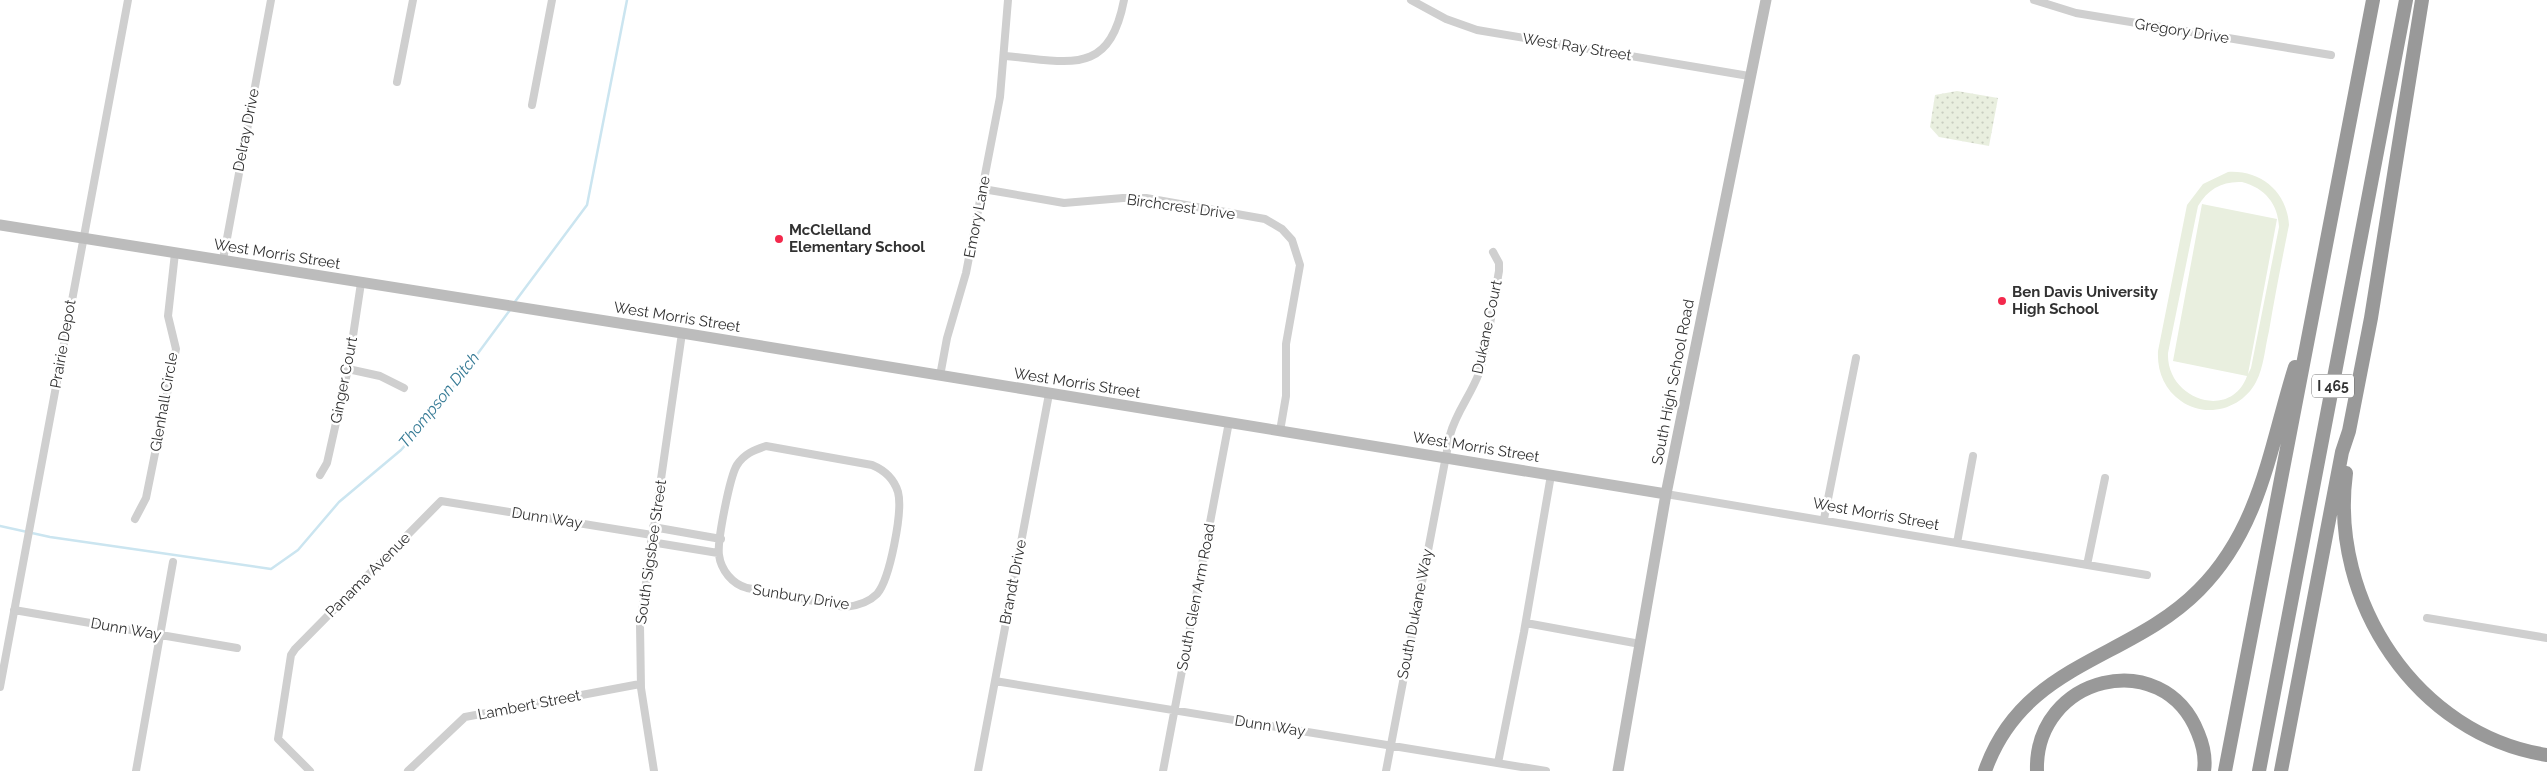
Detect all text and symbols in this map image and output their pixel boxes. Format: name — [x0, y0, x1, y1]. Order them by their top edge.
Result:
street label: Gregory Drive — [2133, 15, 2231, 47]
street label: West Ray Street — [1521, 29, 1633, 65]
street label: Delray Drive — [229, 87, 263, 173]
street label: Emory Lane — [960, 174, 994, 259]
street label: Birchcrest Drive — [1126, 190, 1237, 224]
place label: McClelland Elementary School — [789, 221, 925, 256]
marker: McClelland Elementary School — [773, 233, 785, 245]
street label: West Morris Street — [212, 235, 342, 273]
street label: Dukane Court — [1468, 278, 1506, 376]
place label: Ben Davis University High School — [2012, 283, 2159, 318]
marker: Ben Davis University High School — [1996, 295, 2008, 307]
street label: Prairie Depot — [46, 298, 80, 390]
street label: West Morris Street — [612, 298, 742, 336]
street label: South High School Road — [1648, 298, 1698, 466]
street label: Ginger Court — [327, 335, 361, 425]
water label: Thompson Ditch — [395, 348, 483, 452]
street label: Glenhall Circle — [146, 351, 182, 453]
street label: West Morris Street — [1012, 364, 1142, 402]
road number: I 465 — [2312, 374, 2354, 398]
street label: West Morris Street — [1411, 428, 1541, 466]
street label: South Sigsbee Street — [632, 479, 670, 625]
street label: West Morris Street — [1811, 494, 1941, 534]
street label: Dunn Way — [510, 504, 584, 532]
street label: South Glen Arm Road — [1173, 522, 1219, 672]
street label: Panama Avenue — [322, 529, 414, 621]
street label: Brandt Drive — [996, 538, 1030, 626]
street label: South Dukane Way — [1394, 547, 1436, 681]
street label: Sunbury Drive — [751, 580, 851, 614]
street label: Dunn Way — [89, 614, 163, 644]
street label: Lambert Street — [476, 686, 582, 724]
street label: Dunn Way — [1233, 712, 1307, 740]

